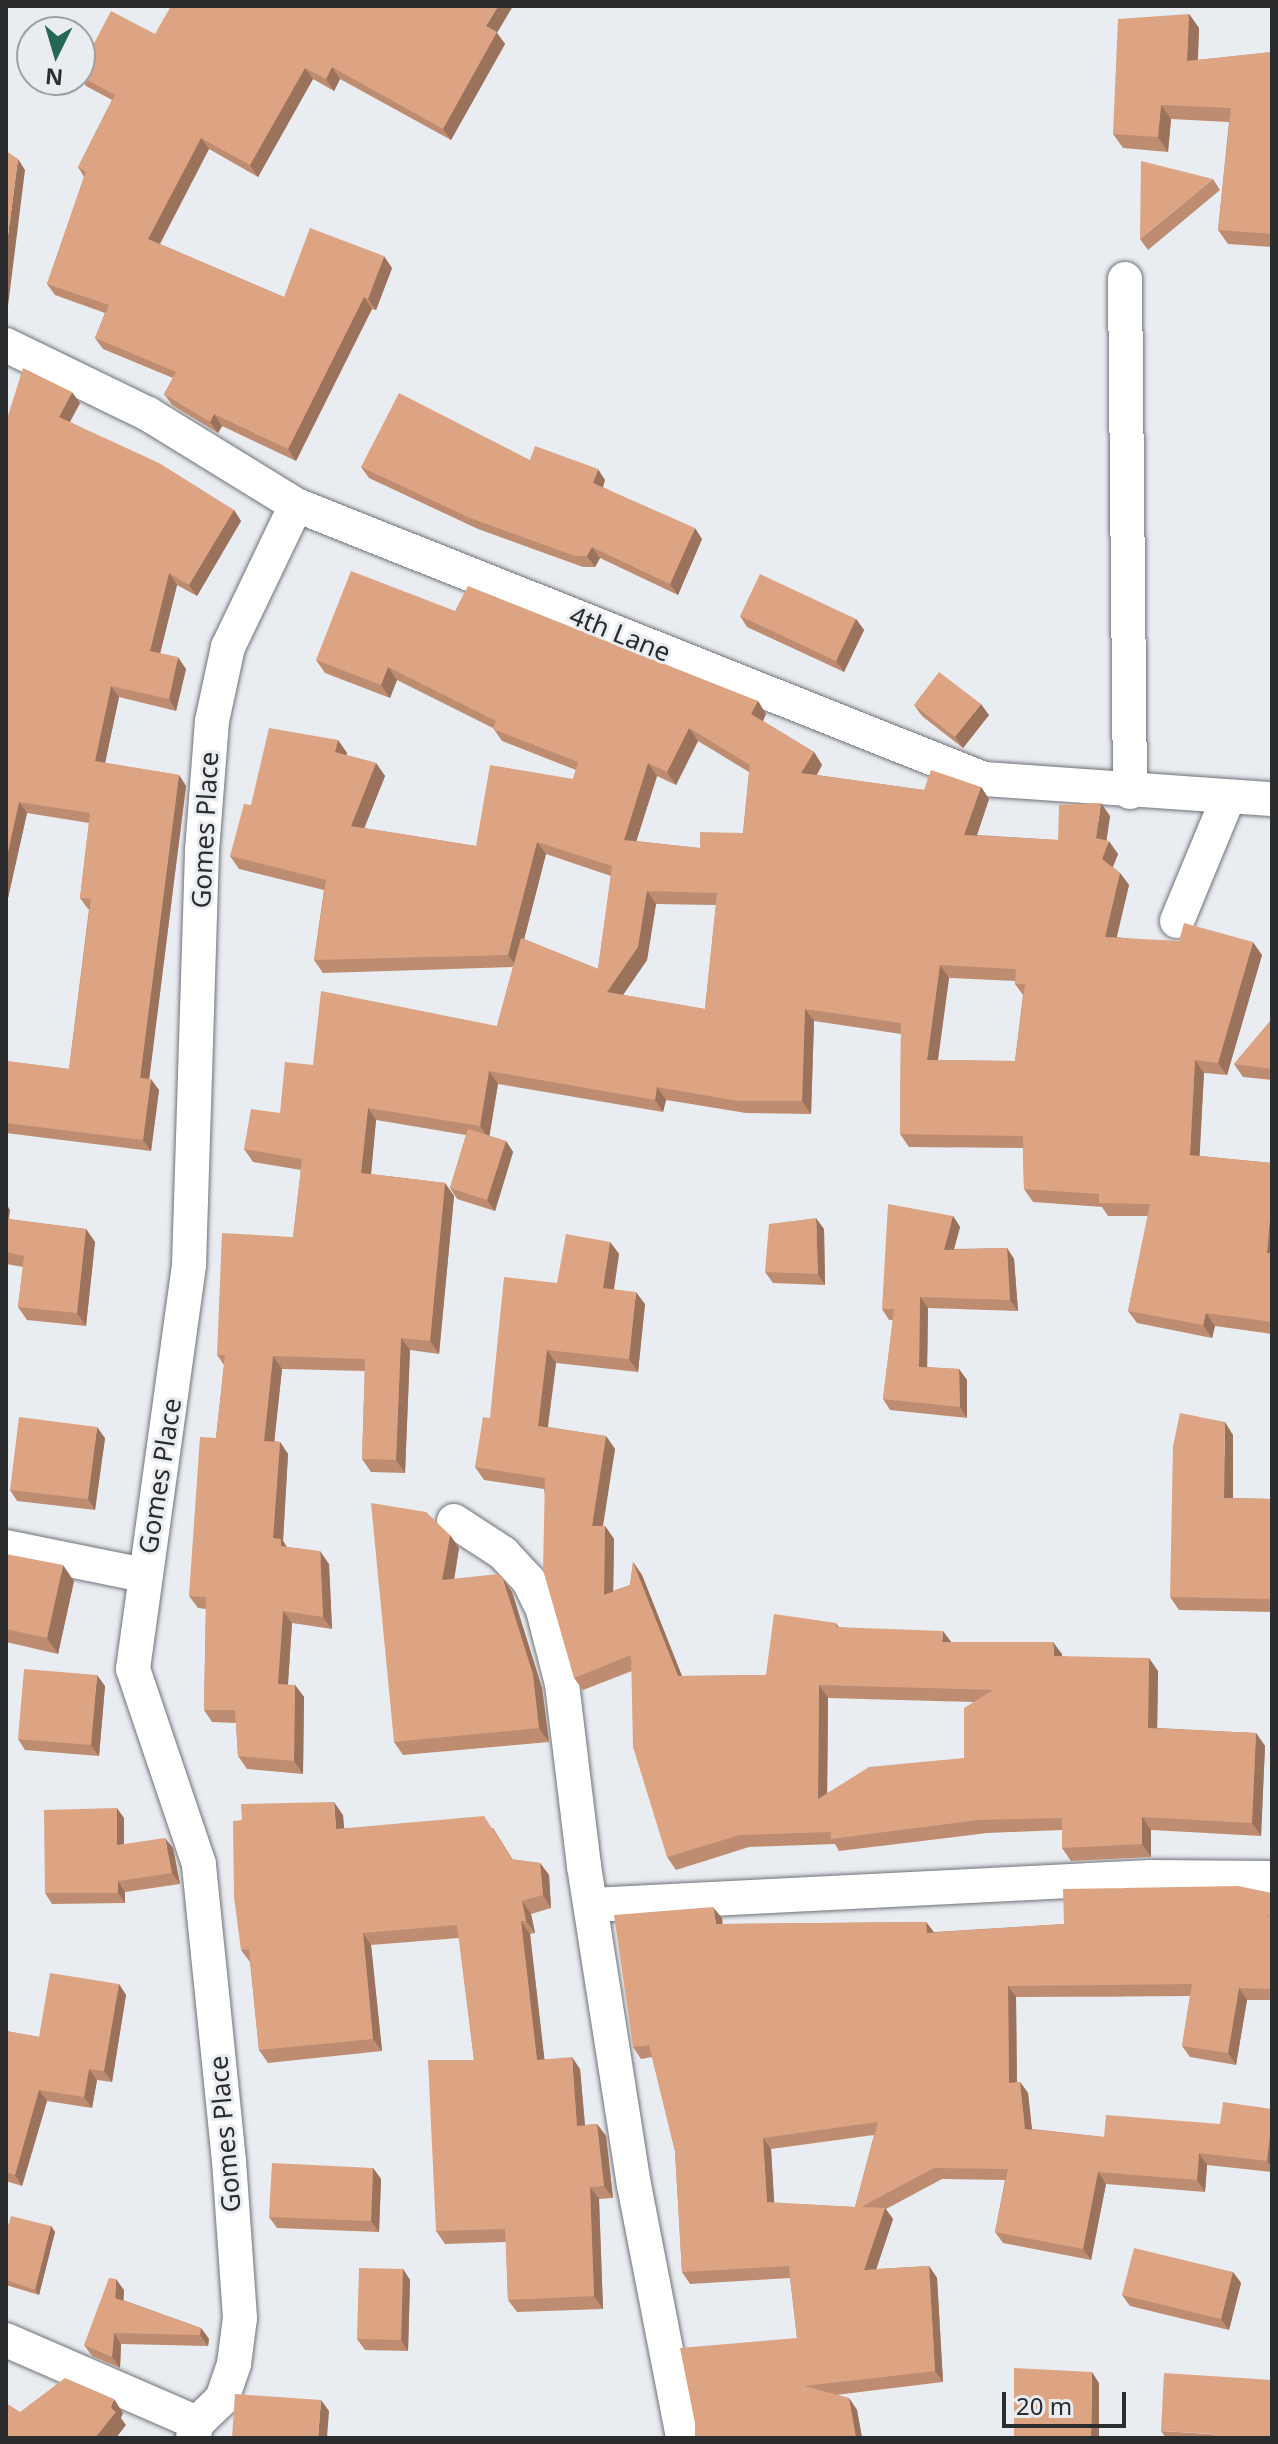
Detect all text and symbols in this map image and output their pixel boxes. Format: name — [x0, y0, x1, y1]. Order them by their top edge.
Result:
north arrow — [16, 16, 96, 96]
text: N — [44, 62, 64, 94]
street label: 4th Lane — [565, 600, 675, 668]
street label: Gomes Place — [185, 751, 225, 909]
street label: Gomes Place — [132, 1396, 188, 1556]
street label: Gomes Place — [203, 2054, 247, 2214]
scale bar — [1006, 2376, 1130, 2426]
text: 20 m — [1016, 2389, 1072, 2422]

